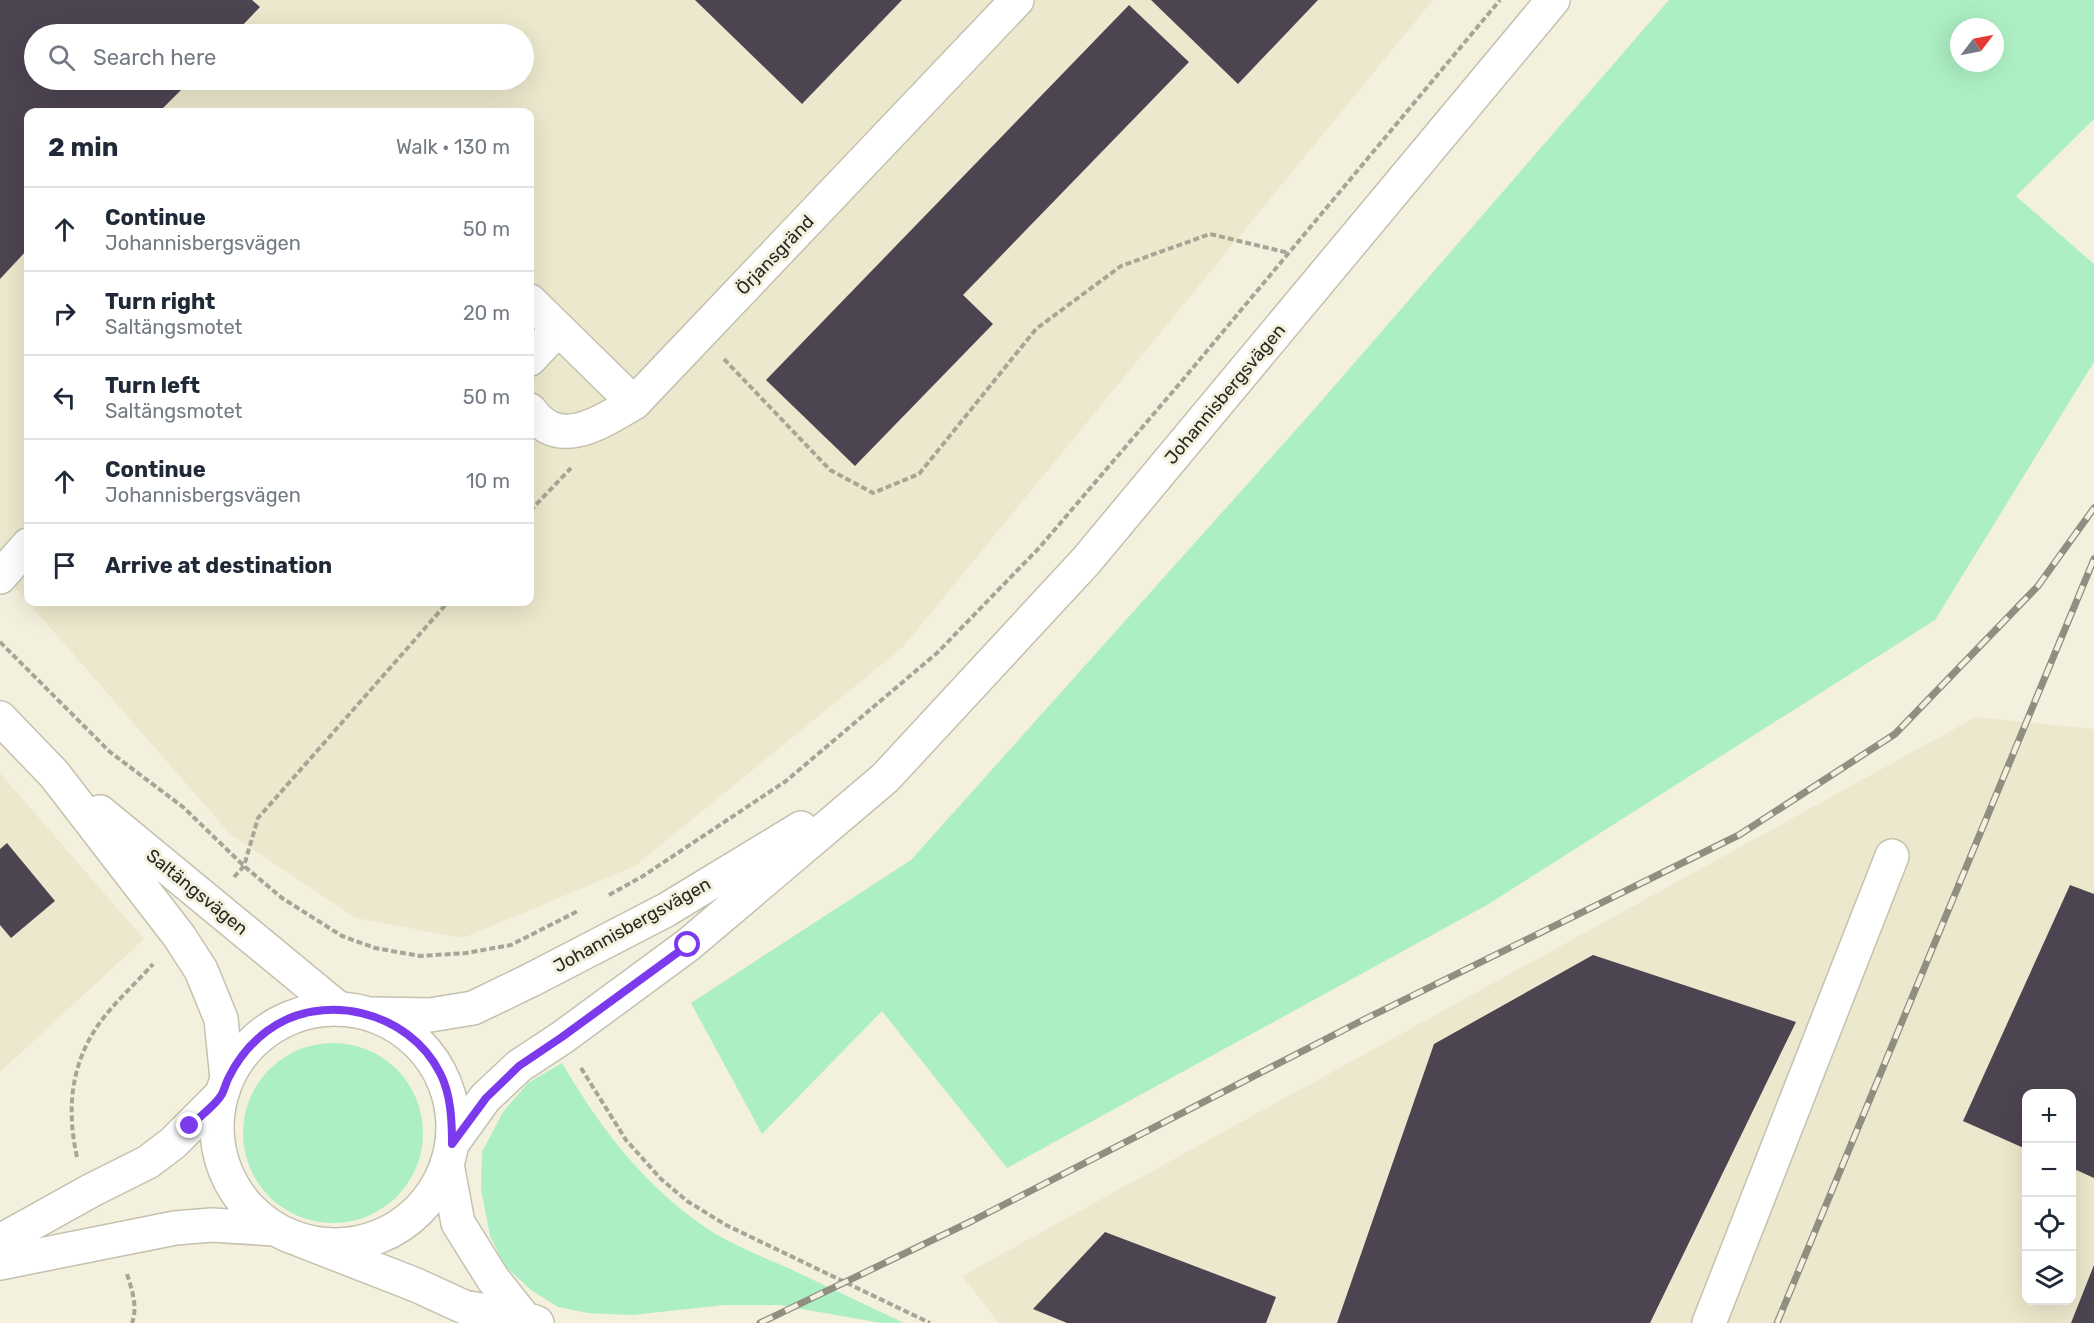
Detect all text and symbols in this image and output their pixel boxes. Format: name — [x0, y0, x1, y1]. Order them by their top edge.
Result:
north arrow — [1950, 18, 2004, 72]
search box — [24, 24, 534, 90]
icon: search — [45, 41, 78, 74]
text: Search here — [93, 44, 216, 71]
text: 2 min — [48, 132, 118, 163]
text: Walk · 130 m — [396, 135, 510, 159]
text: Continue — [105, 204, 206, 231]
street label: Örjansgränd — [731, 210, 819, 300]
icon: ahead — [48, 213, 81, 246]
text: 50 m — [463, 217, 510, 241]
text: Johannisbergsvägen — [105, 231, 301, 255]
text: Turn right — [105, 288, 215, 315]
icon: right — [48, 297, 81, 330]
text: 20 m — [463, 301, 510, 325]
text: Saltängsmotet — [105, 315, 242, 339]
street label: Johannisbergsvägen — [1160, 319, 1290, 469]
text: Turn left — [105, 372, 200, 399]
icon: left — [48, 381, 81, 414]
text: 50 m — [463, 385, 510, 409]
text: Saltängsmotet — [105, 399, 242, 423]
text: Continue — [105, 456, 206, 483]
icon: ahead — [48, 465, 81, 498]
text: 10 m — [466, 469, 510, 493]
text: Johannisbergsvägen — [105, 483, 301, 507]
icon: arrive — [48, 549, 81, 582]
text: Arrive at destination — [105, 552, 332, 579]
street label: Saltängsvägen — [142, 844, 252, 940]
street label: Johannisbergsvägen — [550, 873, 714, 977]
route start — [674, 931, 700, 957]
map controls — [2022, 1089, 2076, 1305]
button: + — [2022, 1089, 2076, 1143]
route end — [176, 1112, 202, 1138]
button: − — [2022, 1143, 2076, 1197]
button: locate — [2022, 1197, 2076, 1251]
button: layers — [2022, 1251, 2076, 1305]

